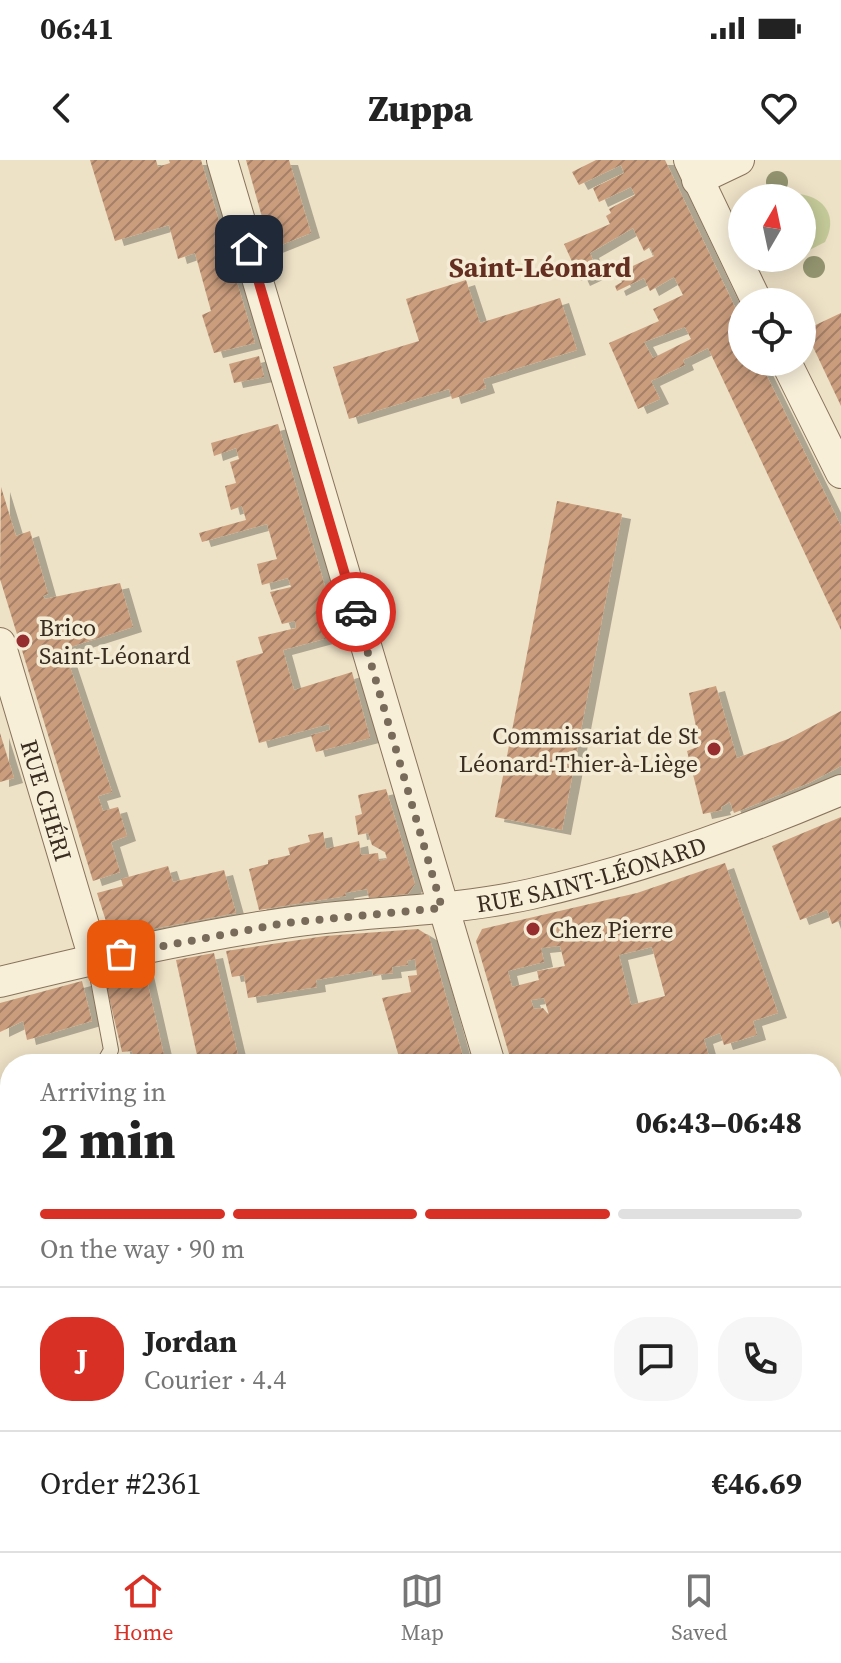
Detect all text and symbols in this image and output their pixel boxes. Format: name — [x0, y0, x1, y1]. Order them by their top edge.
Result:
text: 06:41 — [40, 8, 114, 49]
text: Zuppa — [368, 84, 473, 133]
icon: back — [40, 86, 84, 130]
icon: heart — [757, 86, 801, 130]
north arrow — [728, 184, 816, 272]
map controls — [728, 184, 816, 376]
pin — [215, 215, 283, 283]
icon: home — [227, 227, 271, 271]
district label: Saint-Léonard — [449, 248, 632, 286]
button: locate — [728, 288, 816, 376]
courier — [316, 572, 396, 652]
icon: car — [334, 590, 378, 634]
place label: Brico Saint-Léonard — [39, 611, 191, 672]
marker: Brico Saint-Léonard — [14, 632, 32, 650]
place label: Commissariat de St Léonard-Thier-à-Liège — [459, 719, 698, 780]
street label: RUE CHÉRI — [13, 736, 80, 865]
marker: Commissariat de St Léonard-Thier-à-Liège — [705, 740, 723, 758]
street label: RUE SAINT-LÉONARD — [474, 828, 711, 920]
place label: Chez Pierre — [549, 913, 673, 946]
pin — [87, 920, 155, 988]
marker: Chez Pierre — [524, 920, 542, 938]
icon: bag — [99, 932, 143, 976]
text: Arriving in — [40, 1074, 166, 1110]
text: 06:43–06:48 — [635, 1102, 802, 1143]
text: 2 min — [40, 1104, 176, 1175]
text: On the way · 90 m — [40, 1231, 245, 1267]
button: chat — [614, 1317, 698, 1401]
button: phone — [718, 1317, 802, 1401]
text: Jordan — [144, 1321, 237, 1362]
text: J — [76, 1339, 88, 1380]
text: Courier · 4.4 — [144, 1362, 286, 1398]
text: Order #2361 — [40, 1463, 201, 1504]
text: €46.69 — [712, 1463, 802, 1504]
tab: Home — [113, 1569, 173, 1647]
tab: Map — [400, 1569, 444, 1647]
tab: Saved — [671, 1569, 728, 1647]

